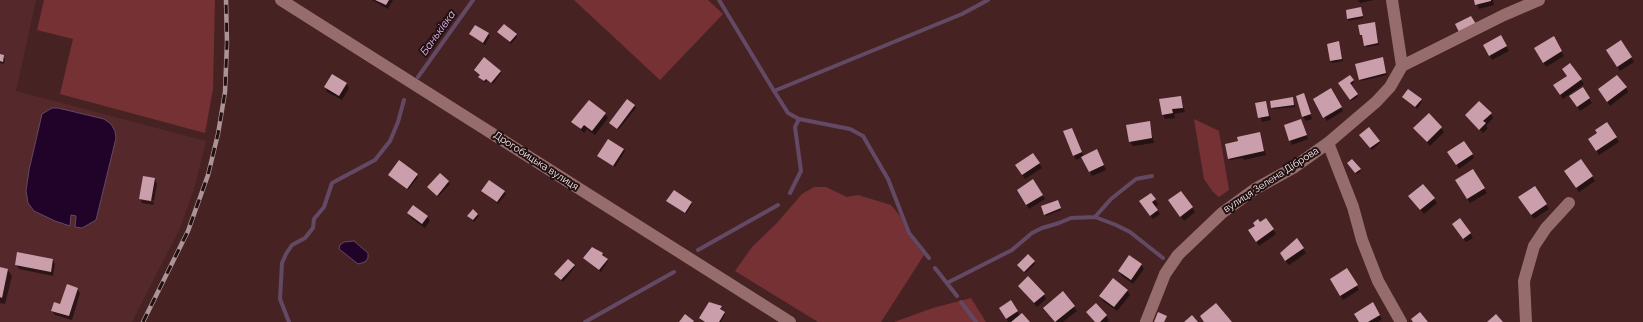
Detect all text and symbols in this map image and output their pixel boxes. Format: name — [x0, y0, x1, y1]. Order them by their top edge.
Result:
water label: Баньківка — [417, 8, 459, 58]
street label: Дрогобицька вулиця — [491, 129, 581, 193]
street label: вулиця Зелена Діброва — [1221, 145, 1321, 215]

